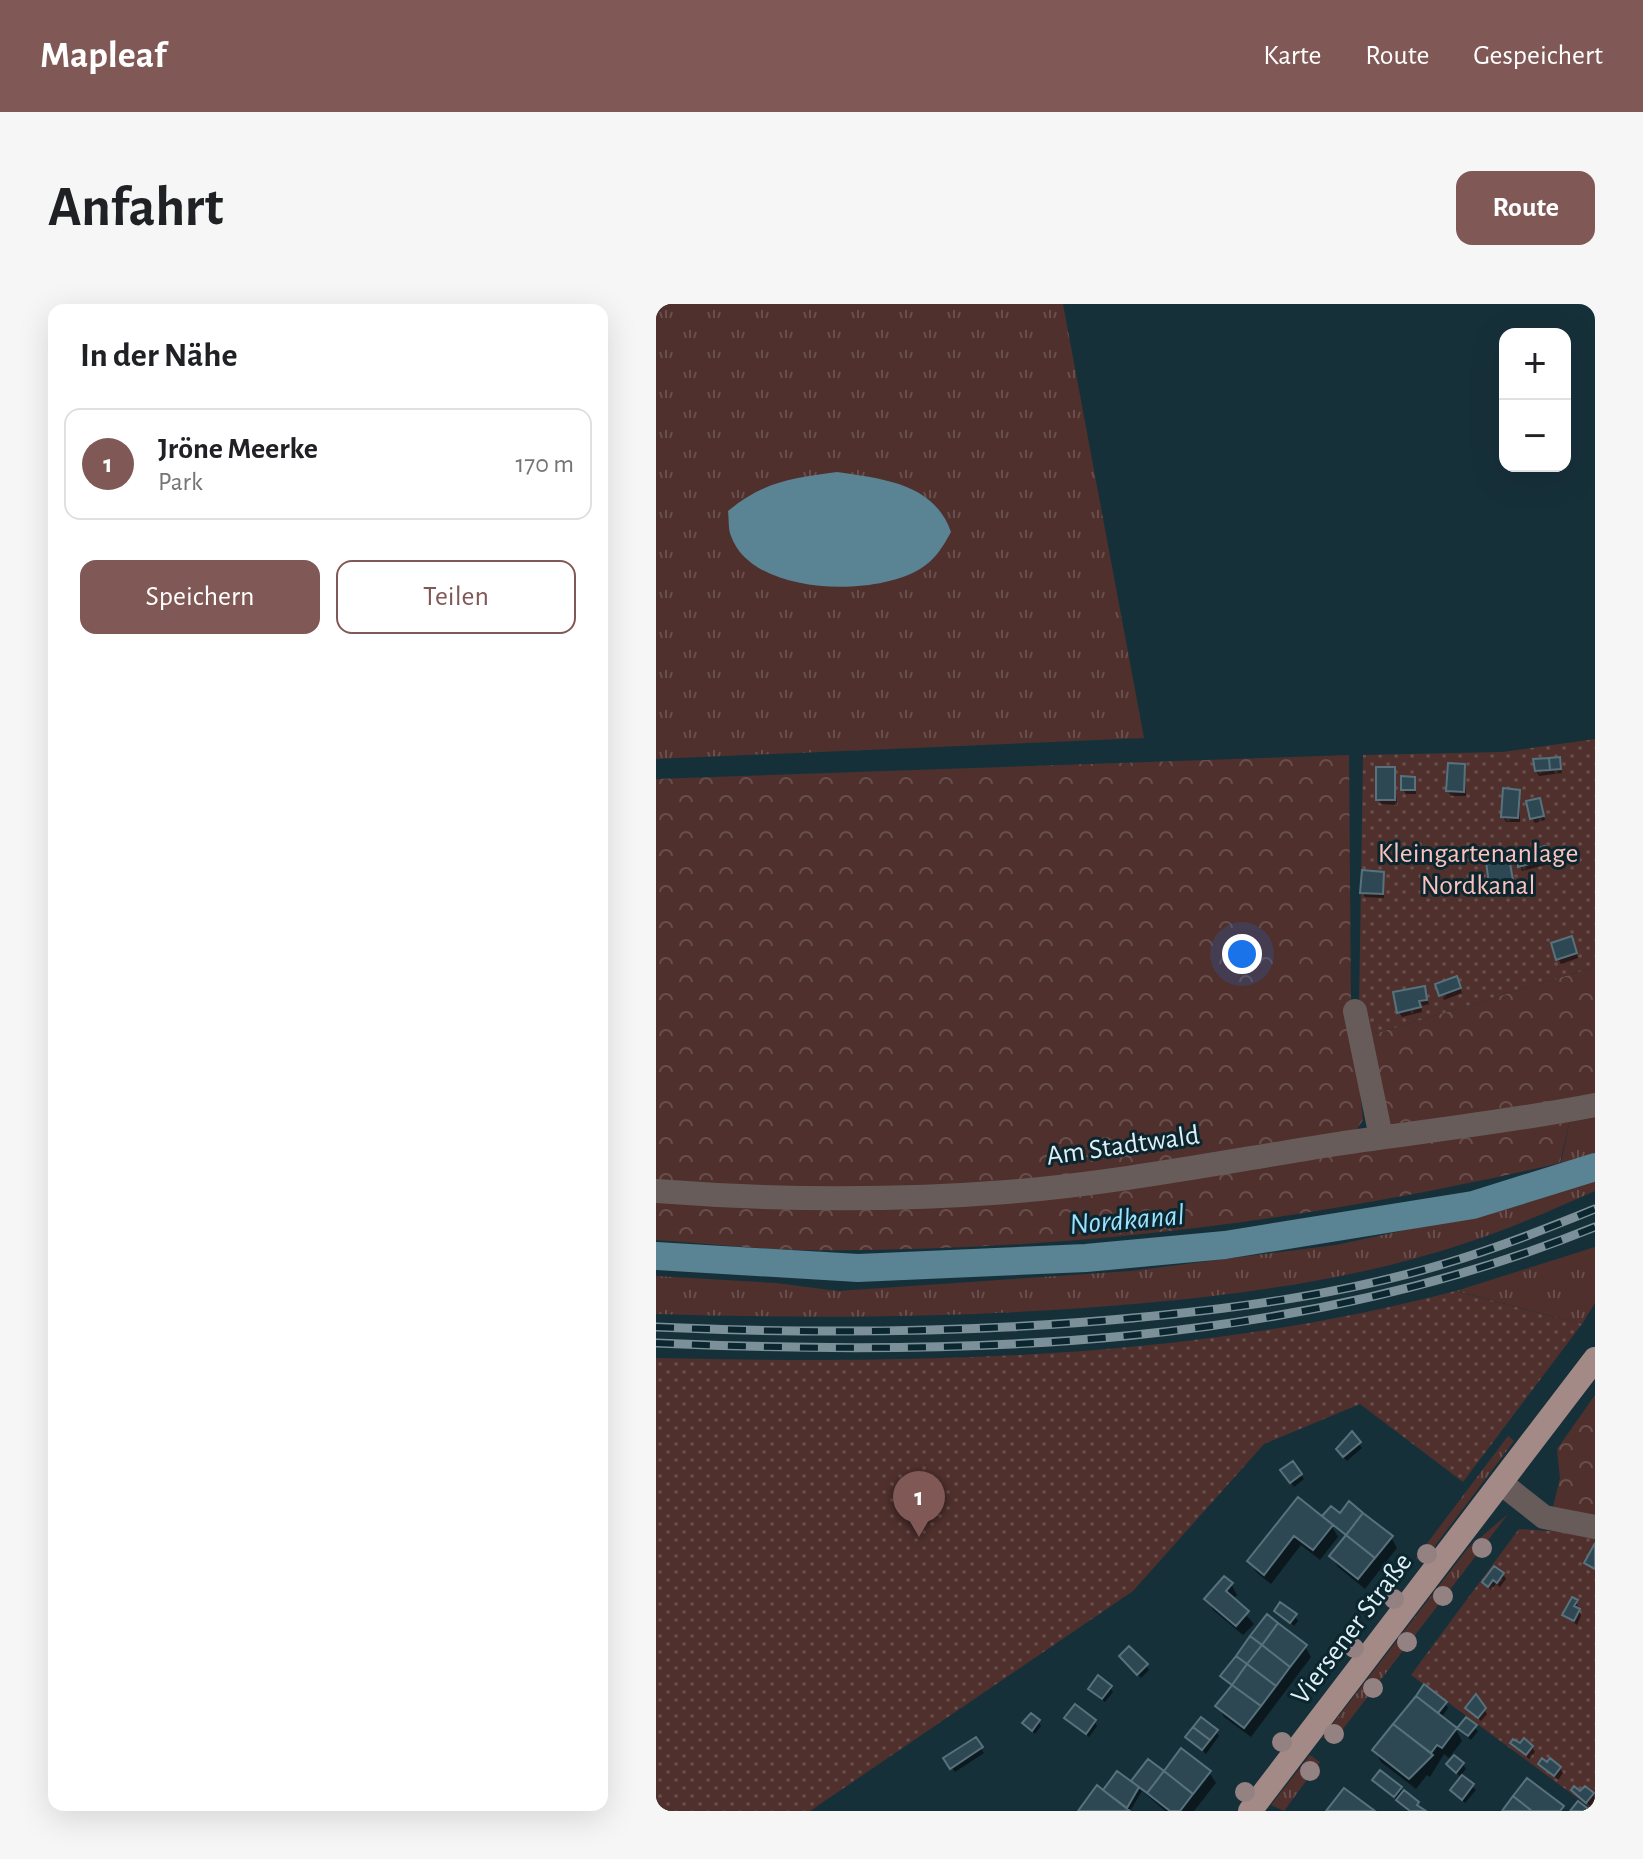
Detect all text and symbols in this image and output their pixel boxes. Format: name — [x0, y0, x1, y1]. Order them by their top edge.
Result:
text: Mapleaf — [40, 37, 166, 75]
text: Karte — [1263, 42, 1321, 70]
text: Route — [1365, 42, 1429, 70]
text: Gespeichert — [1473, 42, 1603, 70]
button: Route — [1456, 171, 1595, 245]
text: Anfahrt — [48, 180, 224, 236]
map controls — [1499, 328, 1571, 472]
button: + — [1499, 328, 1571, 400]
text: In der Nähe — [80, 339, 237, 373]
button: − — [1499, 400, 1571, 472]
text: Jröne Meerke — [158, 434, 318, 464]
text: 1 — [103, 451, 113, 477]
text: 170 m — [515, 451, 574, 477]
text: Park — [158, 469, 203, 495]
button: Speichern — [80, 560, 320, 634]
button: Teilen — [336, 560, 576, 634]
park label: Kleingartenanlage Nordkanal — [1378, 840, 1578, 900]
your location — [1222, 934, 1262, 974]
street label: Am Stadtwald — [1045, 1121, 1201, 1171]
water label: Nordkanal — [1068, 1200, 1186, 1240]
pin: 1 — [893, 1471, 945, 1537]
street label: Viersener Straße — [1286, 1548, 1418, 1710]

